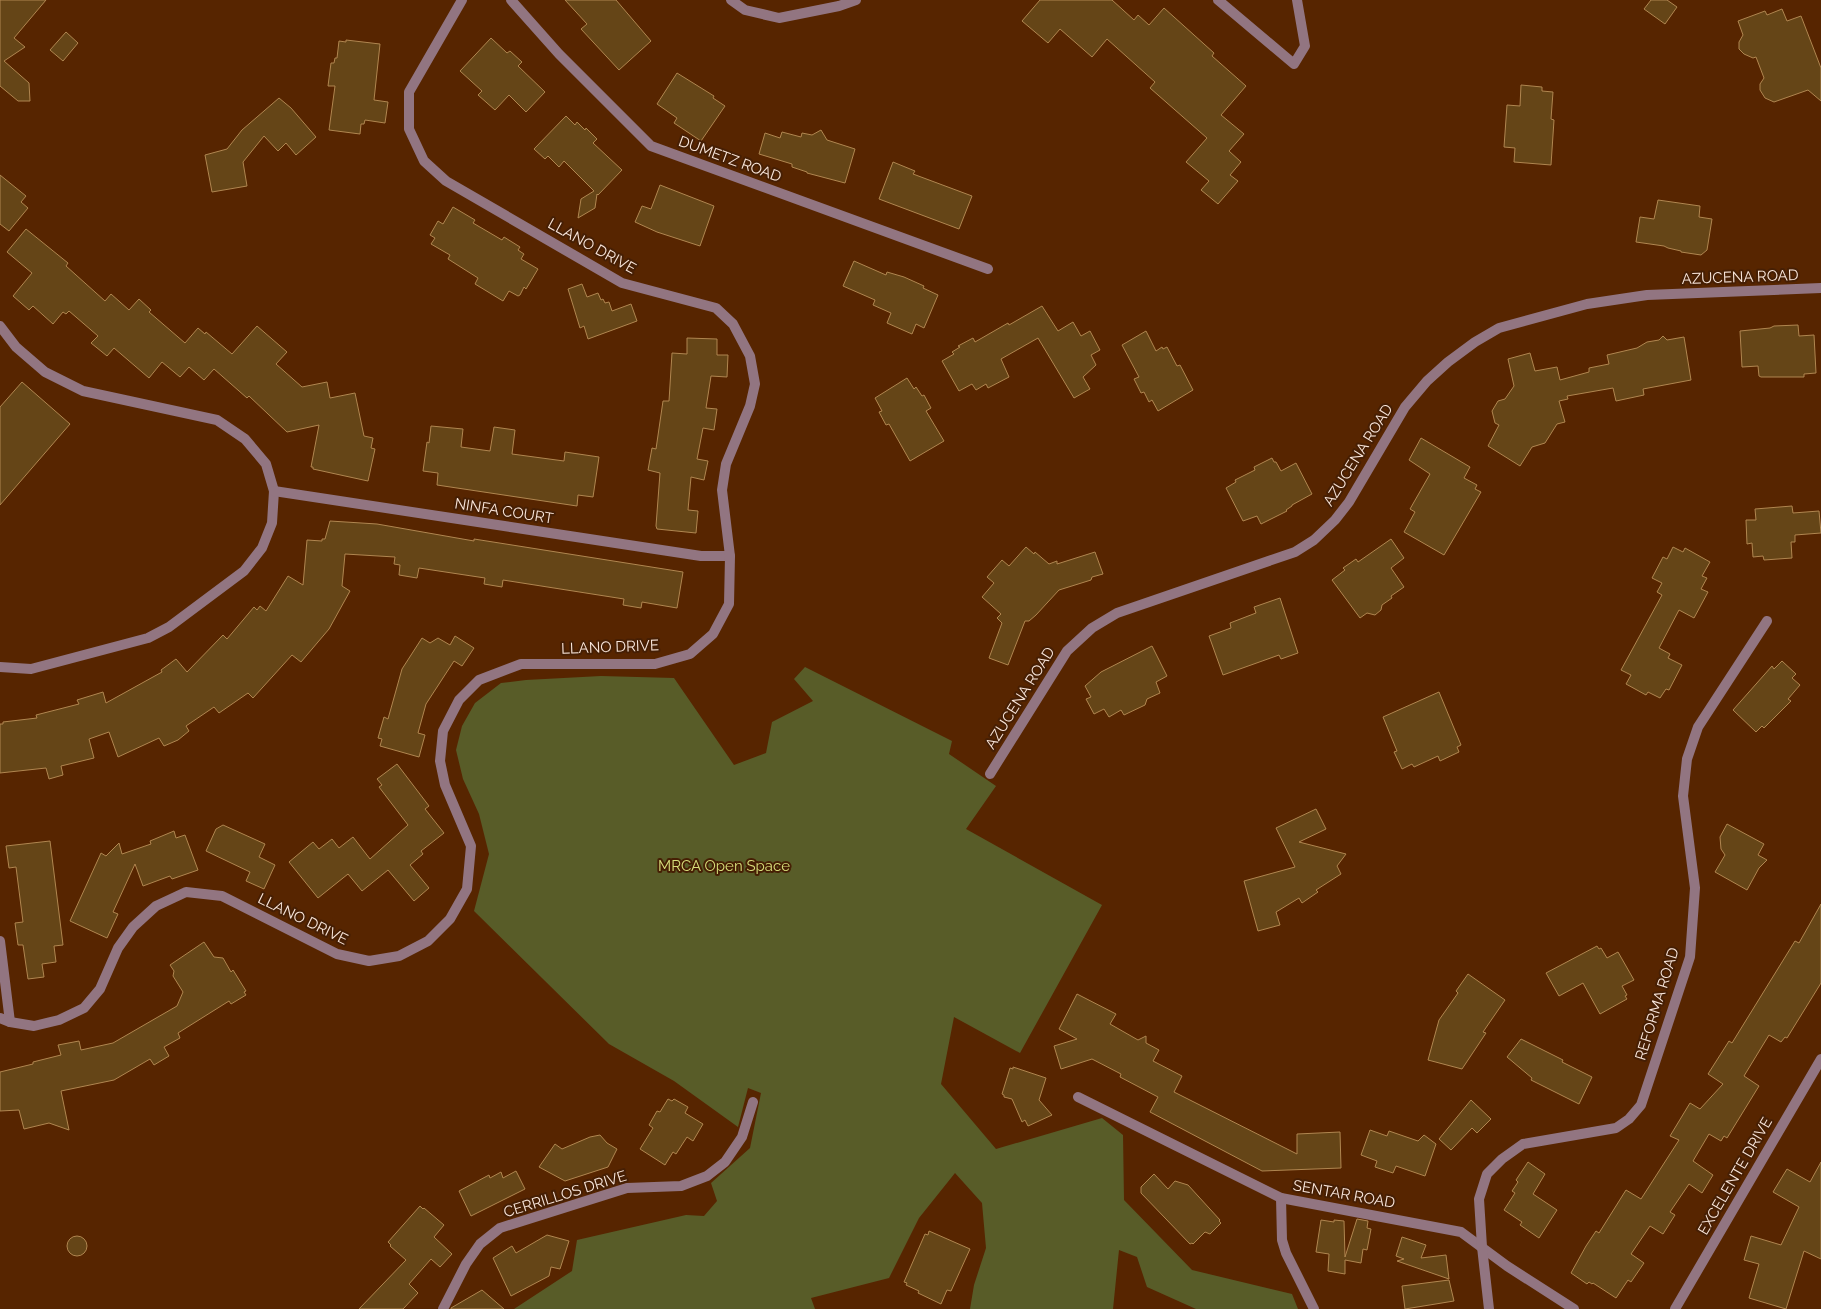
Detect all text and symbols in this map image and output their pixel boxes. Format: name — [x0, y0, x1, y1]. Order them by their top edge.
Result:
street label: DUMETZ ROAD — [676, 132, 784, 186]
street label: LLANO DRIVE — [545, 214, 639, 278]
street label: AZUCENA ROAD — [1681, 266, 1799, 288]
street label: AZUCENA ROAD — [1319, 400, 1397, 509]
street label: NINFA COURT — [453, 494, 555, 528]
street label: LLANO DRIVE — [561, 636, 659, 658]
street label: AZUCENA ROAD — [981, 643, 1059, 752]
park label: MRCA Open Space — [658, 857, 790, 875]
street label: LLANO DRIVE — [255, 889, 351, 949]
street label: REFORMA ROAD — [1631, 945, 1683, 1062]
street label: EXCELENTE DRIVE — [1694, 1114, 1776, 1238]
street label: CERRILLOS DRIVE — [501, 1167, 629, 1221]
street label: SENTAR ROAD — [1292, 1176, 1397, 1212]

